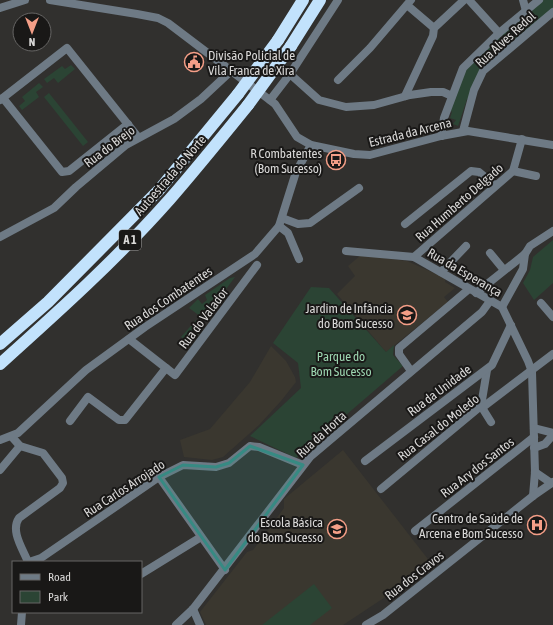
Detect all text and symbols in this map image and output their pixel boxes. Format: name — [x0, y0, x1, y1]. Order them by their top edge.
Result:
street label: Rua Alves Redol — [472, 8, 539, 70]
north arrow — [12, 12, 52, 52]
text: N — [29, 36, 35, 48]
place label: Divisão Policial de Vila Franca de Xira — [208, 48, 295, 78]
public building icon: Divisão Policial de Vila Franca de Xira — [183, 51, 205, 73]
street label: Estrada da Arcena — [367, 115, 453, 150]
street label: Rua do Brejo — [81, 122, 138, 170]
street label: Autoestrada do Norte — [131, 132, 209, 218]
place label: R Combatentes (Bom Sucesso) — [250, 146, 322, 176]
bus stop icon: R Combatentes (Bom Sucesso) — [325, 149, 347, 171]
street label: Rua Humberto Delgado — [412, 160, 506, 245]
road number: A 1 — [119, 230, 141, 250]
street label: Rua da Esperança — [425, 245, 505, 300]
street label: Rua dos Combatentes — [122, 263, 215, 333]
street label: Rua do Valador — [176, 285, 231, 352]
place label: Jardim de Infância do Bom Sucesso — [305, 301, 393, 331]
school or university icon: Jardim de Infância do Bom Sucesso — [396, 304, 418, 326]
park label: Parque do Bom Sucesso — [310, 349, 372, 379]
street label: Rua da Unidade — [405, 362, 474, 419]
street label: Rua Casal do Moledo — [395, 391, 482, 464]
street label: Rua da Horta — [293, 408, 349, 461]
street label: Rua Ary dos Santos — [438, 434, 517, 501]
street label: Rua Carlos Arrojado — [81, 457, 168, 520]
place label: Centro de Saúde de Arcena e Bom Sucesso — [419, 511, 523, 541]
hospital icon: Centro de Saúde de Arcena e Bom Sucesso — [526, 514, 548, 536]
place label: Escola Básica do Bom Sucesso — [248, 515, 323, 545]
school or university icon: Escola Básica do Bom Sucesso — [326, 518, 348, 540]
street label: Rua dos Cravos — [382, 547, 447, 603]
legend — [12, 561, 142, 613]
text: Road — [48, 570, 71, 584]
text: Park — [48, 590, 69, 604]

